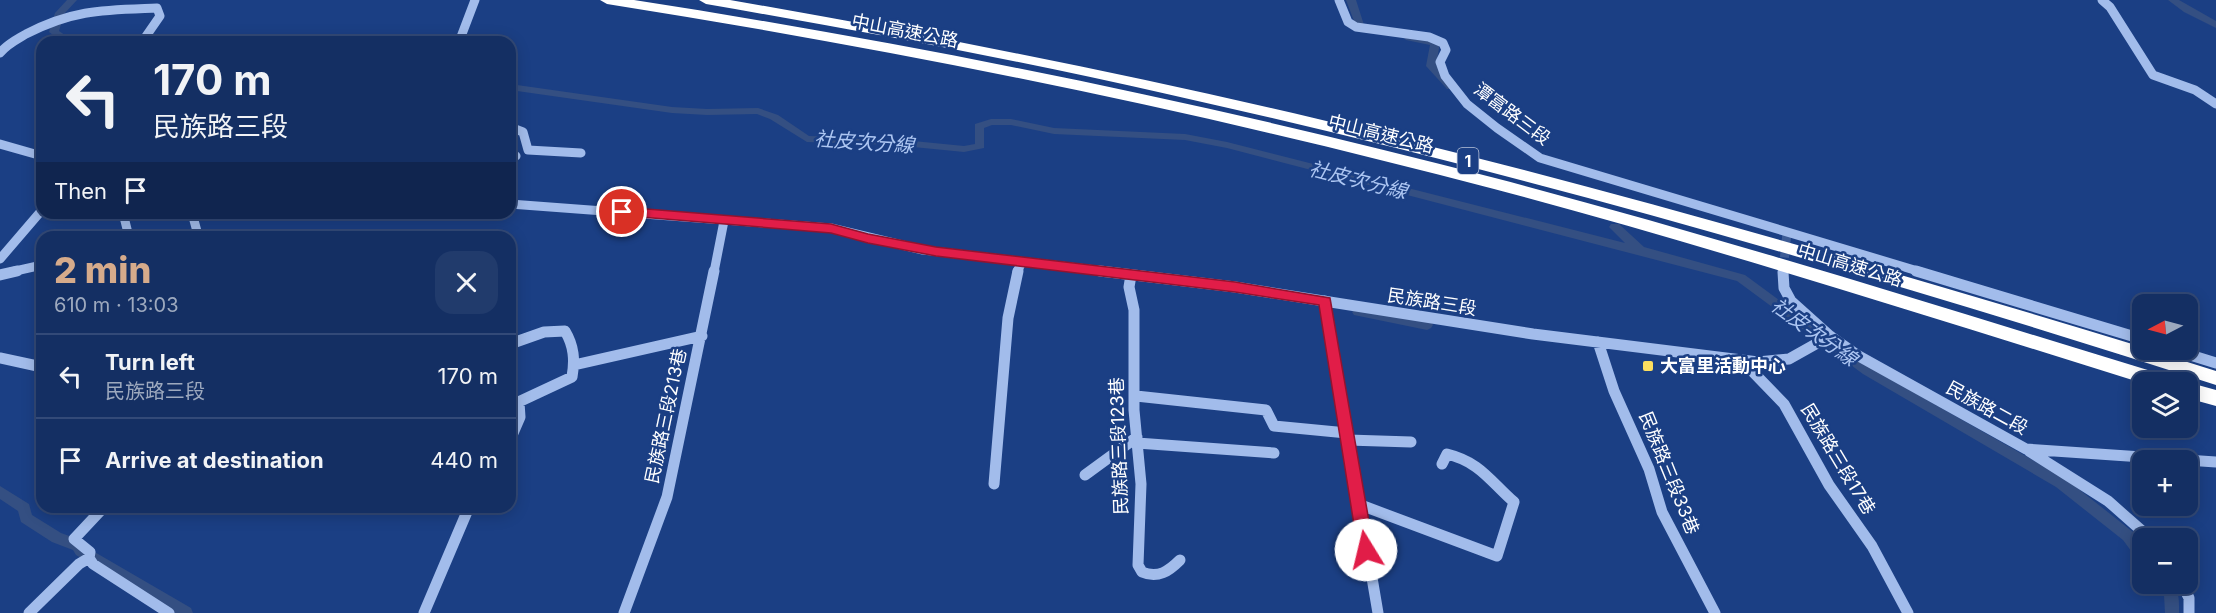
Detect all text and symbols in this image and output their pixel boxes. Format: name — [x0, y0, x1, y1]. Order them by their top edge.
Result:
street label: 中山高速公路 — [850, 10, 960, 51]
text: 170 m — [153, 54, 271, 105]
icon: left — [54, 60, 132, 138]
street label: 潭富路三段 — [1470, 78, 1555, 149]
text: 民族路三段 — [153, 110, 288, 143]
street label: 中山高速公路 — [1326, 110, 1436, 157]
water label: 社皮次分線 — [813, 127, 917, 158]
road number: 1 — [1458, 148, 1478, 174]
water label: 社皮次分線 — [1307, 156, 1411, 204]
icon: arrive — [119, 174, 152, 207]
text: Then — [54, 178, 107, 204]
pin — [596, 186, 647, 237]
icon: arrive — [605, 195, 638, 228]
street label: 中山高速公路 — [1795, 239, 1905, 290]
text: 2 min — [54, 248, 151, 292]
button: close — [435, 251, 498, 314]
street label: 民族路三段 — [1386, 284, 1478, 319]
text: 610 m · 13:03 — [54, 293, 179, 317]
water label: 社皮次分線 — [1766, 293, 1863, 372]
north arrow — [2132, 294, 2198, 360]
map controls — [2132, 294, 2198, 594]
street label: 民族路三段213巷 — [641, 347, 690, 485]
text: Turn left — [105, 349, 195, 375]
place label: 大富里活動中心 — [1660, 355, 1786, 376]
marker: 大富里活動中心 — [1641, 359, 1655, 373]
icon: left — [54, 360, 87, 393]
text: 170 m — [438, 363, 498, 389]
button: layers — [2132, 372, 2198, 438]
street label: 民族路三段123巷 — [1106, 377, 1131, 515]
street label: 民族路二段 — [1943, 377, 2032, 439]
text: 民族路三段 — [105, 379, 205, 403]
street label: 民族路三段17巷 — [1797, 400, 1880, 518]
street label: 民族路三段33巷 — [1635, 408, 1704, 537]
icon: arrive — [54, 444, 87, 477]
text: Arrive at destination — [105, 447, 324, 473]
text: 440 m — [430, 447, 498, 473]
button: + — [2132, 450, 2198, 516]
position arrow — [1334, 518, 1398, 582]
button: − — [2132, 528, 2198, 594]

